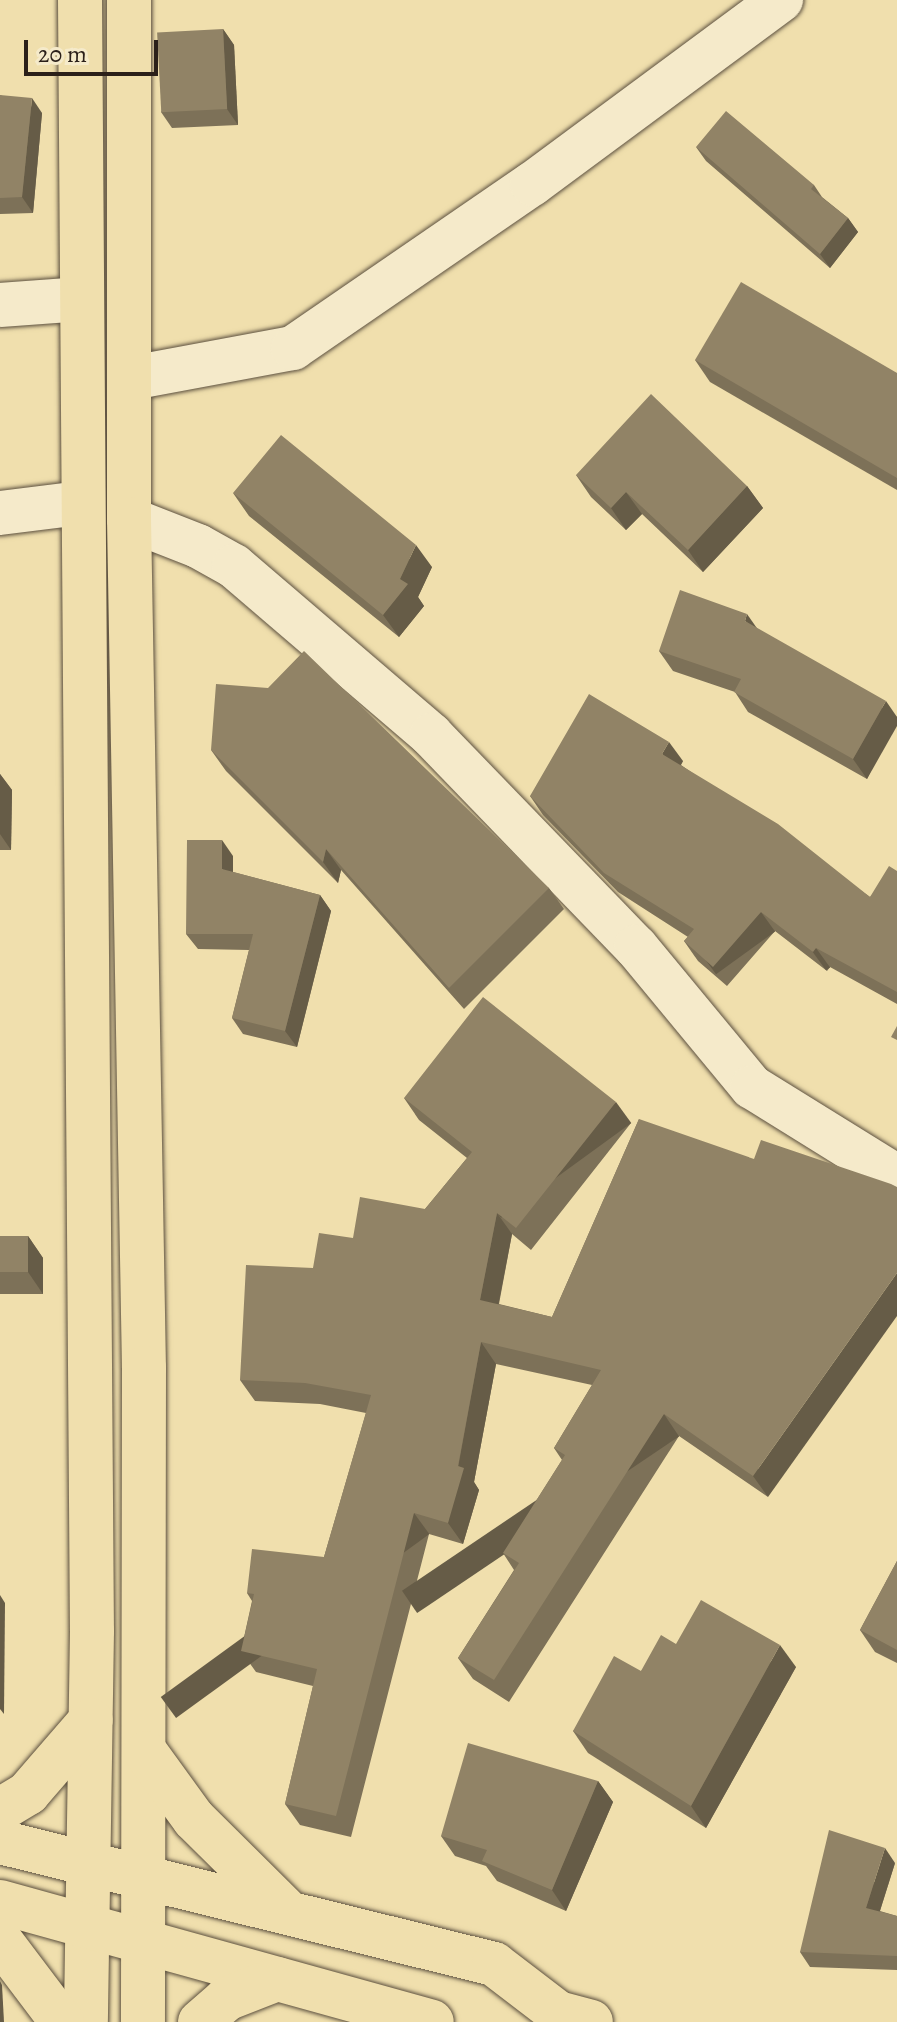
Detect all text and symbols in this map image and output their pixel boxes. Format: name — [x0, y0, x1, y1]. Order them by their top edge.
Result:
scale bar — [28, 24, 162, 74]
text: 20 m — [38, 38, 87, 70]

